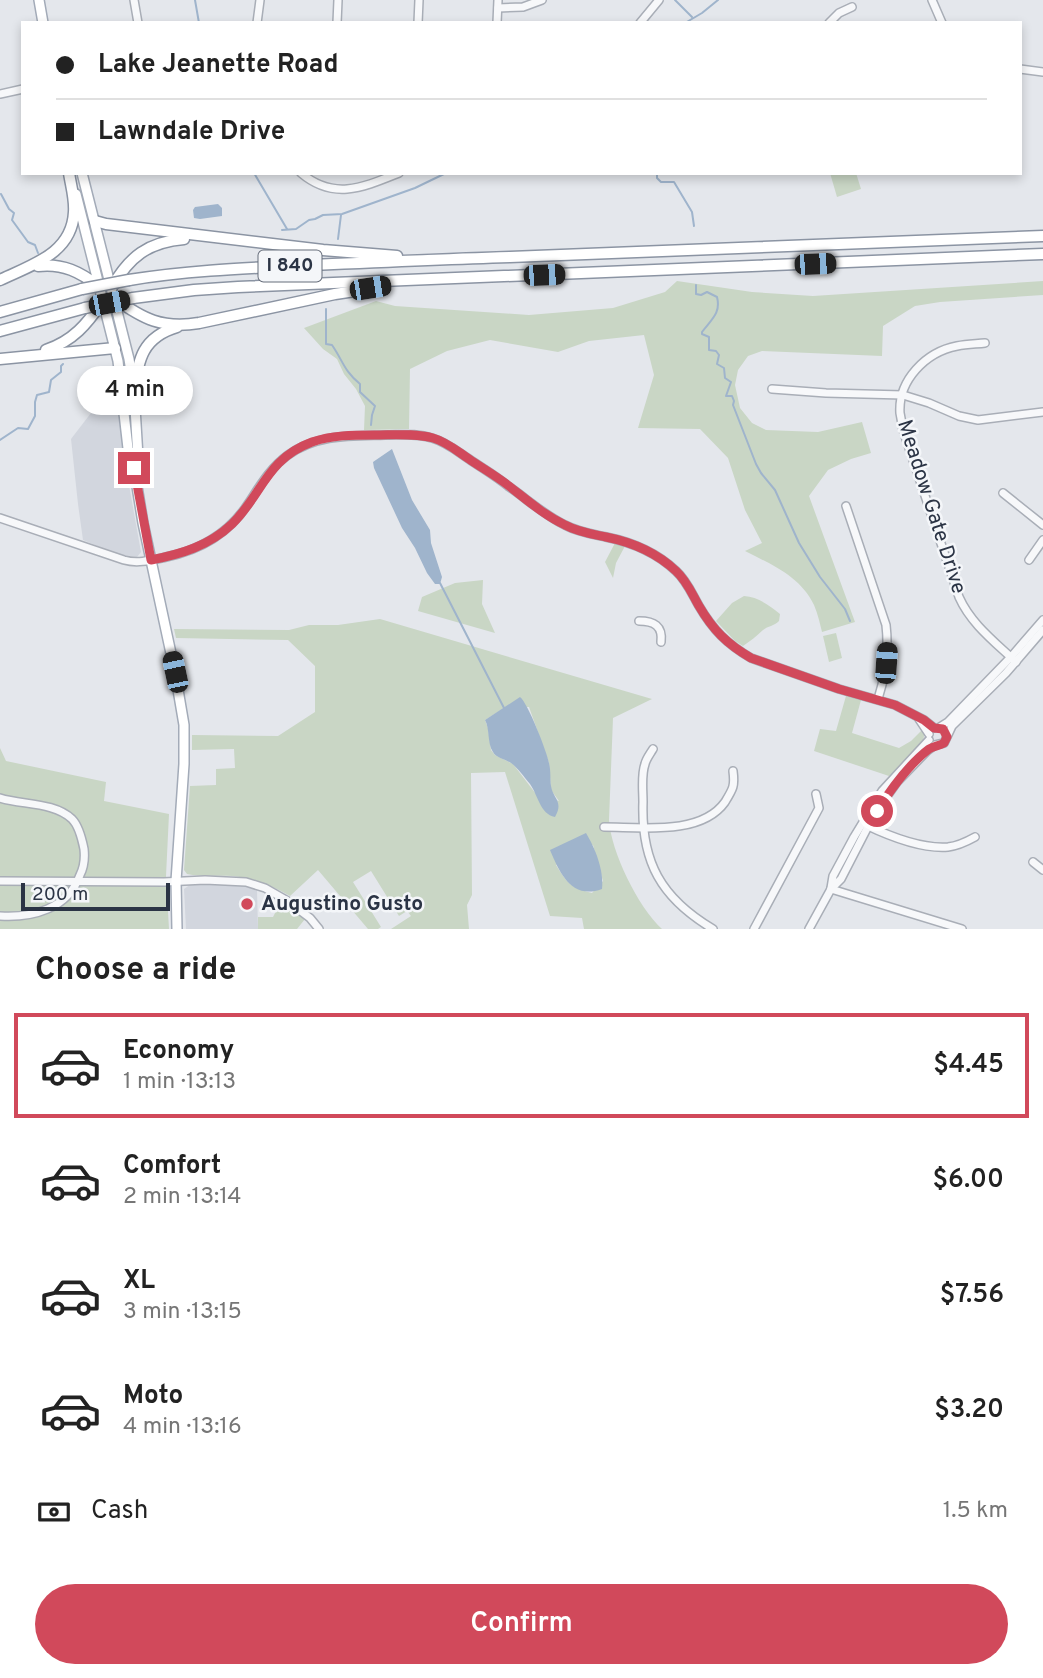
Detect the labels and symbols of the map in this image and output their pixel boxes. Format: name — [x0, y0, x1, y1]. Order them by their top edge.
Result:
road number: I 840 — [258, 250, 322, 282]
car — [794, 253, 837, 275]
car — [523, 264, 566, 286]
car — [348, 274, 393, 302]
car — [87, 289, 132, 317]
callout: 4 min — [76, 366, 192, 416]
street label: Meadow Gate Drive — [890, 416, 972, 598]
route end — [118, 452, 150, 484]
car — [875, 641, 898, 685]
car — [161, 649, 190, 695]
route start — [861, 795, 893, 827]
scale bar — [21, 880, 170, 912]
place label: Augustino Gusto — [261, 891, 423, 918]
marker: Augustino Gusto — [239, 896, 255, 912]

